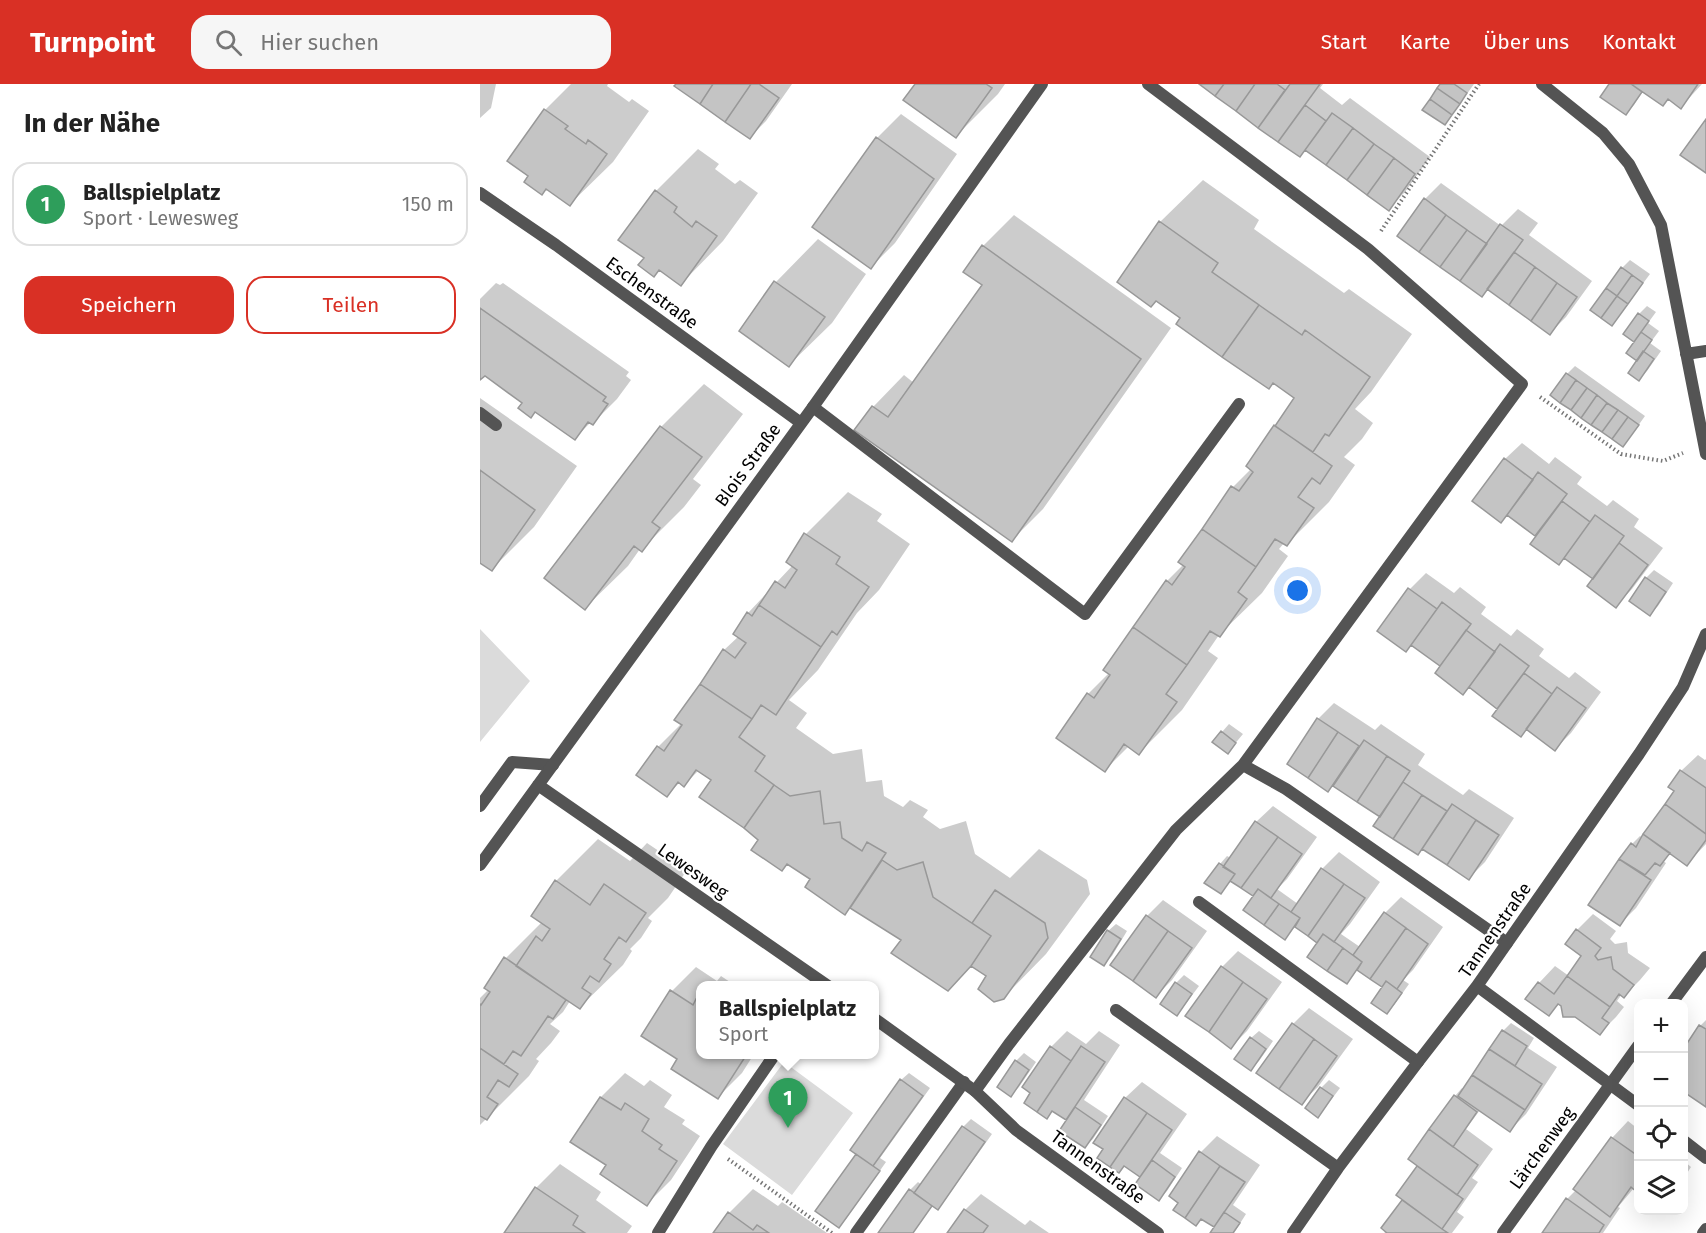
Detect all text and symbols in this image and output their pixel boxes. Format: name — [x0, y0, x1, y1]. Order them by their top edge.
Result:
search box — [191, 15, 611, 69]
text: Turnpoint — [30, 26, 155, 59]
icon: search — [212, 26, 245, 59]
text: Hier suchen — [260, 29, 379, 56]
text: Start — [1321, 29, 1367, 55]
text: Karte — [1400, 29, 1450, 55]
text: Über uns — [1483, 29, 1569, 55]
text: Kontakt — [1602, 29, 1676, 55]
text: In der Nähe — [24, 108, 160, 139]
text: Ballspielplatz — [83, 179, 220, 206]
text: 1 — [41, 192, 50, 216]
text: 150 m — [402, 192, 454, 216]
text: Sport · Lewesweg — [83, 206, 238, 230]
street label: Eschenstraße — [601, 252, 703, 334]
button: Speichern — [24, 276, 234, 334]
button: Teilen — [246, 276, 456, 334]
street label: Blois Straße — [710, 419, 786, 511]
your location — [1283, 576, 1312, 605]
street label: Lewesweg — [653, 839, 733, 904]
street label: Tannenstraße — [1454, 878, 1536, 982]
popup — [696, 981, 879, 1059]
text: Ballspielplatz — [719, 995, 856, 1022]
map controls — [1634, 999, 1688, 1215]
button: + — [1634, 999, 1688, 1053]
text: Sport — [719, 1022, 768, 1046]
button: − — [1634, 1053, 1688, 1107]
pin: 1 — [768, 1078, 808, 1128]
street label: Lärchenweg — [1505, 1102, 1580, 1194]
button: locate — [1634, 1107, 1688, 1161]
street label: Tannenstraße — [1047, 1125, 1149, 1209]
button: layers — [1634, 1161, 1688, 1215]

